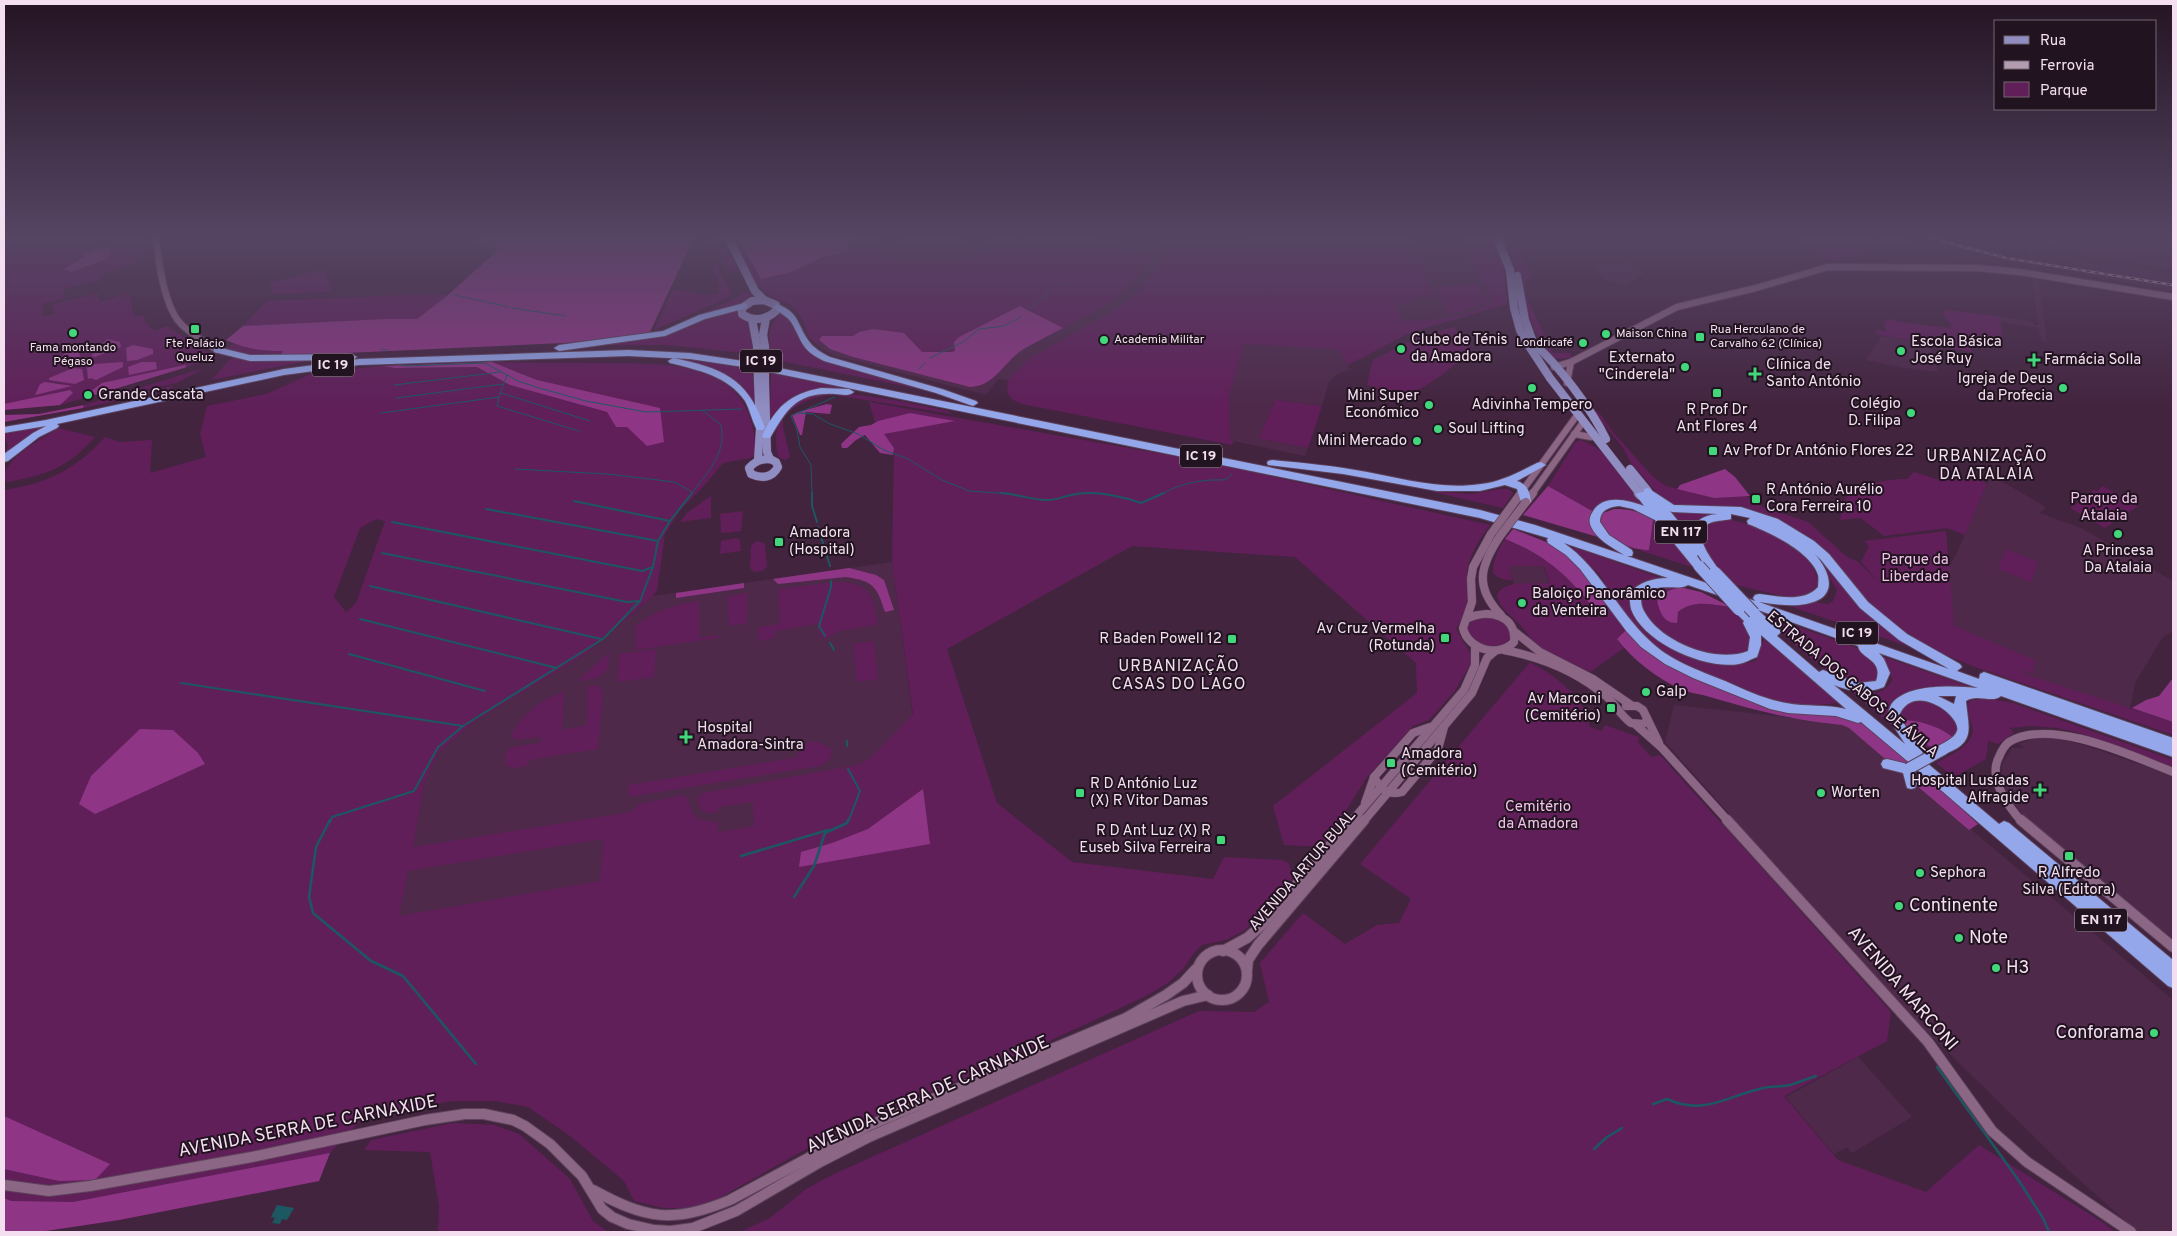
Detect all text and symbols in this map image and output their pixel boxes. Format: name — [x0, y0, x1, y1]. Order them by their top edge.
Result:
legend — [1994, 20, 2157, 110]
text: Rua — [2040, 32, 2066, 51]
text: Ferrovia — [2040, 57, 2094, 76]
text: Parque — [2040, 82, 2088, 101]
place label: Rua Herculano de Carvalho 62 (Clínica) — [1710, 322, 1822, 352]
marker: Fte Palácio Queluz — [189, 323, 201, 335]
place label: Maison China — [1616, 326, 1687, 342]
marker: Fama montando Pégaso — [67, 327, 79, 339]
marker: Maison China — [1600, 328, 1612, 340]
place label: Clube de Ténis da Amadora — [1411, 331, 1508, 367]
marker: Rua Herculano de Carvalho 62 (Clínica) — [1694, 331, 1706, 343]
place label: Academia Militar — [1114, 332, 1205, 348]
place label: Escola Básica José Ruy — [1911, 333, 2002, 369]
marker: Academia Militar — [1098, 334, 1110, 346]
place label: Londricafé — [1516, 335, 1573, 351]
place label: Fte Palácio Queluz — [165, 336, 225, 366]
marker: Londricafé — [1577, 337, 1589, 349]
place label: Fama montando Pégaso — [30, 340, 117, 370]
marker: Clube de Ténis da Amadora — [1395, 343, 1407, 355]
marker: Escola Básica José Ruy — [1895, 345, 1907, 357]
place label: Externato "Cinderela" — [1599, 349, 1675, 385]
road number: IC 19 — [740, 350, 782, 372]
place label: Farmácia Solla — [2044, 351, 2141, 370]
road number: IC 19 — [312, 354, 354, 376]
marker: Farmácia Solla — [2028, 354, 2040, 366]
place label: Clínica de Santo António — [1766, 356, 1861, 392]
marker: Externato "Cinderela" — [1679, 361, 1691, 373]
marker: Clínica de Santo António — [1748, 367, 1762, 381]
place label: Igreja de Deus da Profecia — [1958, 370, 2053, 406]
marker: Adivinha Tempero — [1526, 382, 1538, 394]
marker: Igreja de Deus da Profecia — [2057, 382, 2069, 394]
place label: Grande Cascata — [98, 386, 204, 405]
place label: Mini Super Económico — [1345, 387, 1419, 423]
marker: R Prof Dr Ant Flores 4 — [1711, 387, 1723, 399]
marker: Grande Cascata — [82, 389, 94, 401]
place label: Colégio D. Filipa — [1848, 395, 1901, 431]
place label: Adivinha Tempero — [1472, 396, 1592, 415]
marker: Mini Super Económico — [1423, 399, 1435, 411]
place label: R Prof Dr Ant Flores 4 — [1676, 401, 1758, 437]
marker: Colégio D. Filipa — [1905, 407, 1917, 419]
place label: Soul Lifting — [1448, 420, 1525, 439]
marker: Soul Lifting — [1432, 423, 1444, 435]
place label: Mini Mercado — [1317, 432, 1407, 451]
marker: Mini Mercado — [1411, 435, 1423, 447]
place label: Av Prof Dr António Flores 22 — [1723, 442, 1914, 461]
road number: IC 19 — [1180, 444, 1222, 468]
district label: URBANIZAÇÃO DA ATALAIA — [1926, 444, 2048, 485]
marker: Av Prof Dr António Flores 22 — [1707, 445, 1719, 457]
place label: R António Aurélio Cora Ferreira 10 — [1766, 481, 1883, 517]
park label: Parque da Atalaia — [2070, 490, 2138, 526]
marker: R António Aurélio Cora Ferreira 10 — [1750, 493, 1762, 505]
road number: EN 117 — [1655, 520, 1707, 544]
place label: Amadora (Hospital) — [789, 524, 855, 560]
marker: A Princesa Da Atalaia — [2112, 528, 2124, 540]
marker: Amadora (Hospital) — [773, 536, 785, 548]
place label: A Princesa Da Atalaia — [2082, 542, 2154, 578]
park label: Parque da Liberdade — [1881, 551, 1949, 587]
place label: Baloiço Panorâmico da Venteira — [1532, 585, 1666, 621]
marker: Baloiço Panorâmico da Venteira — [1516, 597, 1528, 609]
street label: ESTRADA DOS CABOS DE ÁVILA — [1762, 607, 1942, 762]
place label: Av Cruz Vermelha (Rotunda) — [1316, 620, 1435, 656]
road number: IC 19 — [1836, 622, 1878, 644]
place label: R Baden Powell 12 — [1099, 630, 1222, 649]
marker: Av Cruz Vermelha (Rotunda) — [1439, 632, 1451, 644]
marker: R Baden Powell 12 — [1226, 633, 1238, 645]
district label: URBANIZAÇÃO CASAS DO LAGO — [1112, 654, 1246, 695]
place label: Galp — [1656, 683, 1687, 702]
marker: Galp — [1640, 686, 1652, 698]
place label: Av Marconi (Cemitério) — [1525, 690, 1601, 726]
marker: Av Marconi (Cemitério) — [1605, 702, 1617, 714]
place label: Hospital Amadora-Sintra — [697, 719, 804, 755]
marker: Hospital Amadora-Sintra — [679, 730, 693, 744]
place label: Amadora (Cemitério) — [1401, 745, 1477, 781]
marker: Amadora (Cemitério) — [1385, 757, 1397, 769]
place label: Hospital Lusíadas Alfragide — [1911, 772, 2029, 808]
place label: R D António Luz (X) R Vitor Damas — [1090, 775, 1208, 811]
marker: Hospital Lusíadas Alfragide — [2033, 783, 2047, 797]
place label: Worten — [1831, 784, 1880, 803]
marker: R D António Luz (X) R Vitor Damas — [1074, 787, 1086, 799]
marker: Worten — [1815, 787, 1827, 799]
park label: Cemitério da Amadora — [1498, 798, 1578, 834]
street label: AVENIDA ARTUR BUAL — [1245, 807, 1361, 935]
place label: R D Ant Luz (X) R Euseb Silva Ferreira — [1079, 822, 1211, 858]
marker: R D Ant Luz (X) R Euseb Silva Ferreira — [1215, 834, 1227, 846]
marker: R Alfredo Silva (Editora) — [2063, 850, 2075, 862]
place label: Sephora — [1930, 864, 1986, 883]
place label: R Alfredo Silva (Editora) — [2022, 864, 2116, 900]
marker: Sephora — [1914, 867, 1926, 879]
place label: Continente — [1909, 895, 1998, 918]
marker: Continente — [1893, 900, 1905, 912]
road number: EN 117 — [2075, 908, 2127, 932]
street label: AVENIDA MARCONI — [1842, 922, 1962, 1056]
place label: Note — [1969, 927, 2008, 950]
marker: Note — [1953, 932, 1965, 944]
place label: H3 — [2006, 957, 2029, 980]
marker: H3 — [1990, 962, 2002, 974]
place label: Conforama — [2056, 1022, 2144, 1045]
marker: Conforama — [2148, 1027, 2160, 1039]
street label: AVENIDA SERRA DE CARNAXIDE — [803, 1031, 1053, 1159]
street label: AVENIDA SERRA DE CARNAXIDE — [177, 1091, 439, 1163]

